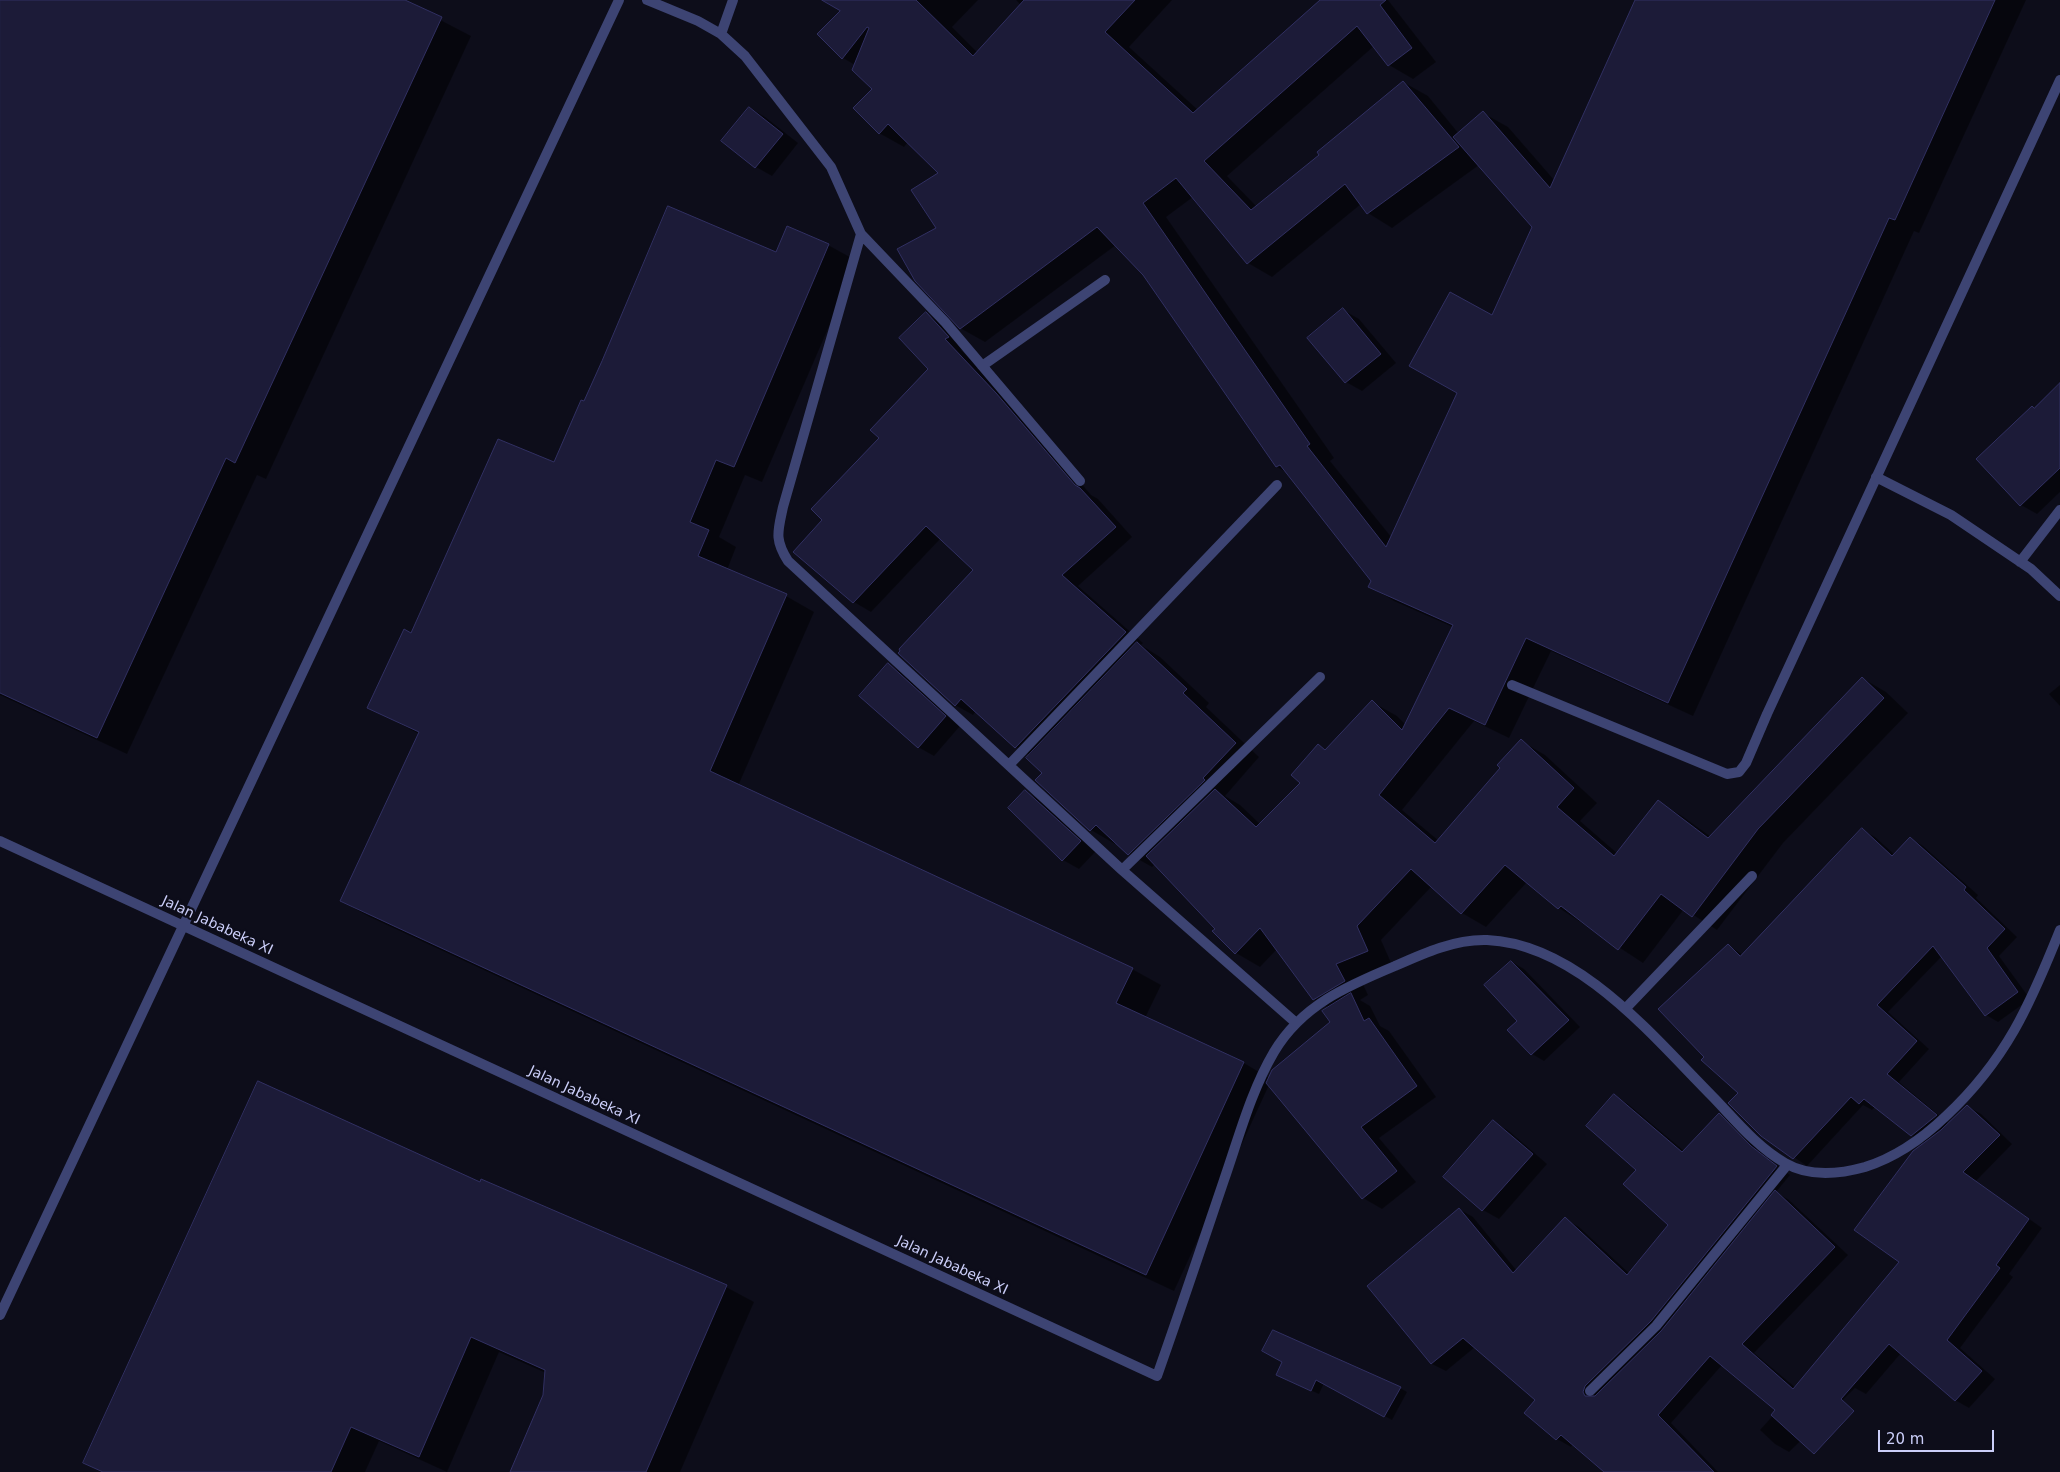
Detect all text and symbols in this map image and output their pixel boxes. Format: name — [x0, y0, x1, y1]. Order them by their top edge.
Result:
street label: Jalan Jababeka XI — [159, 893, 275, 959]
street label: Jalan Jababeka XI — [526, 1063, 642, 1129]
street label: Jalan Jababeka XI — [894, 1233, 1010, 1299]
scale bar — [1880, 1420, 1996, 1452]
text: 20 m — [1886, 1430, 1924, 1448]

